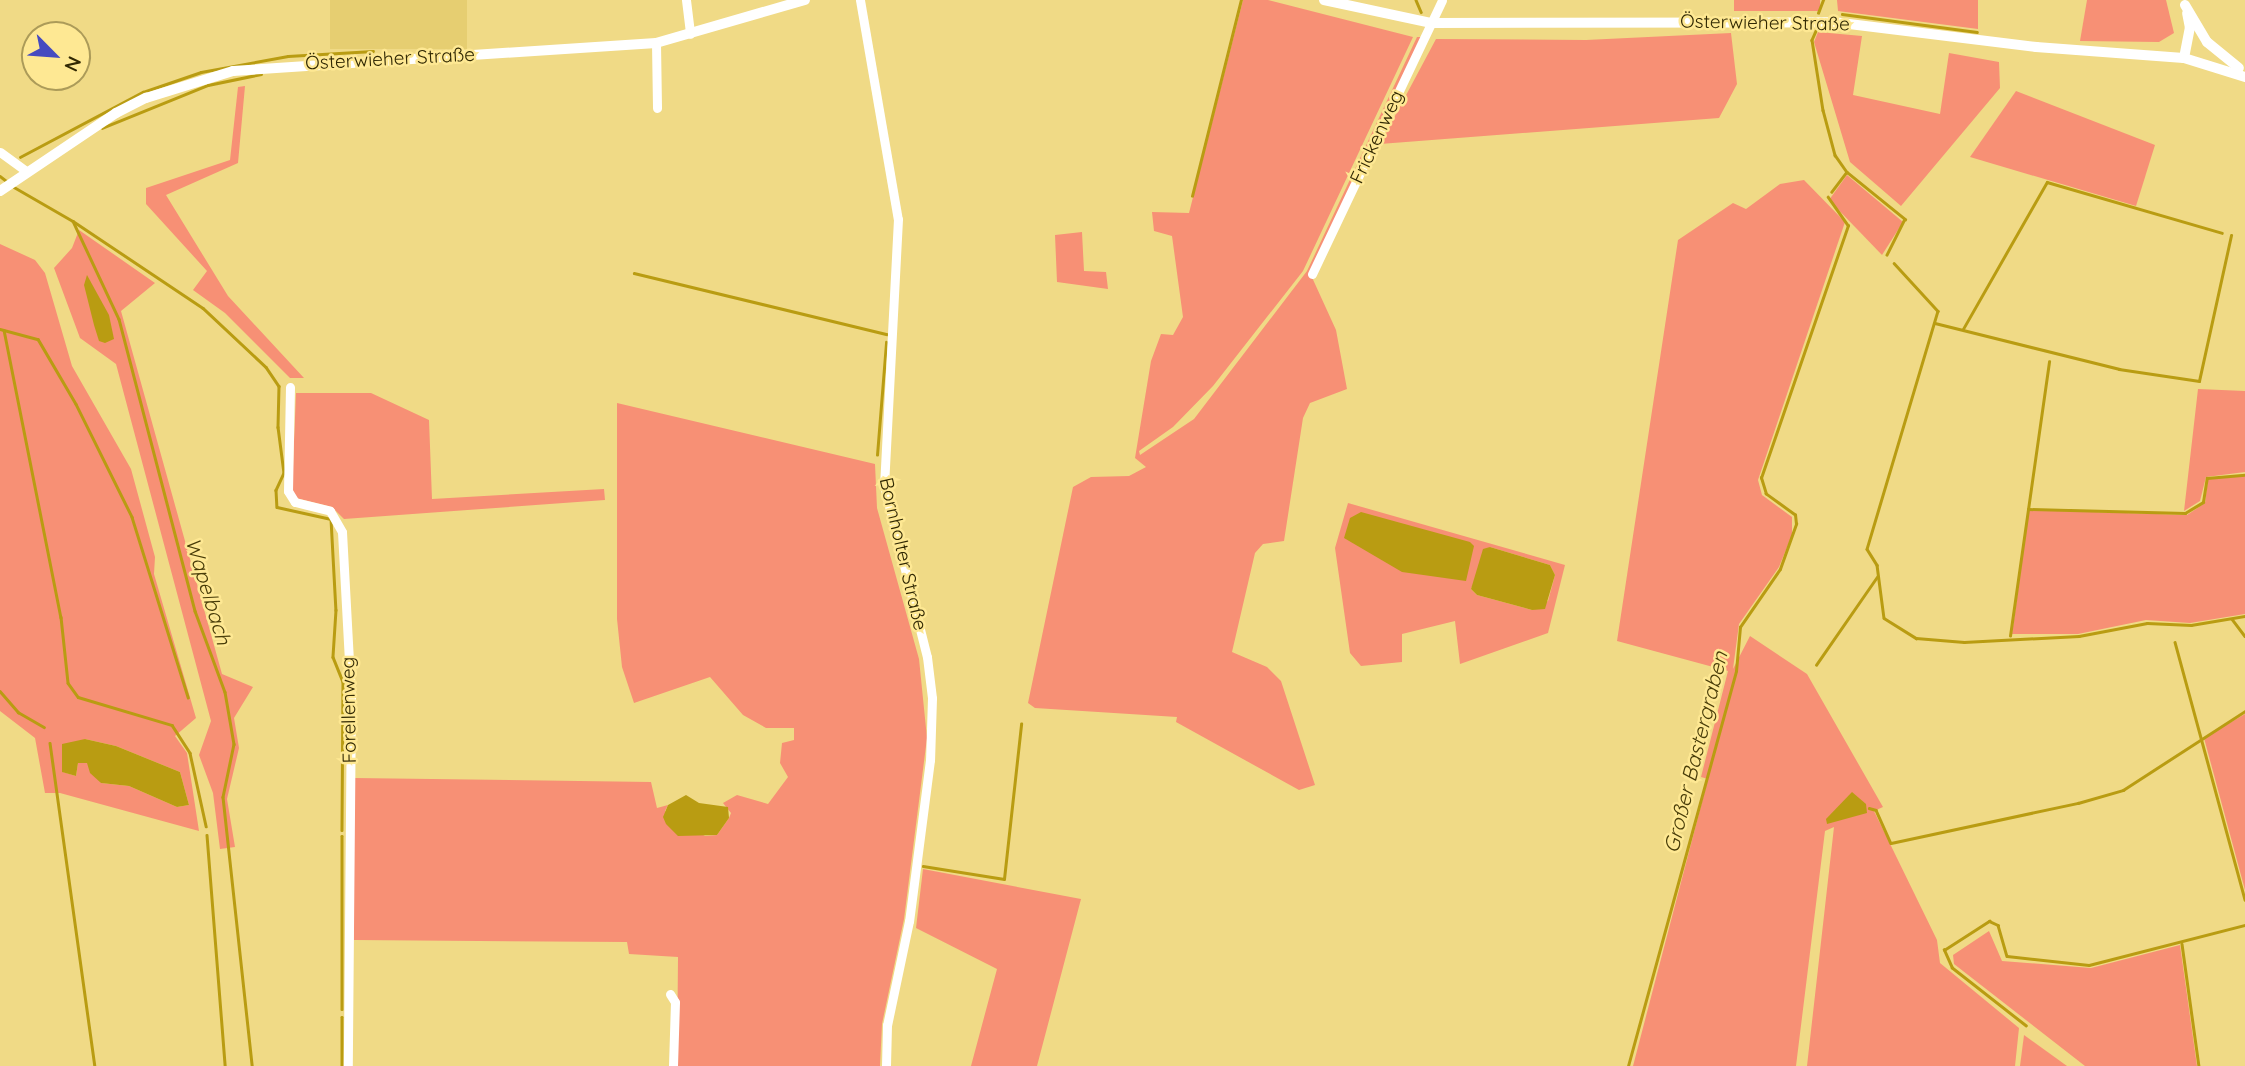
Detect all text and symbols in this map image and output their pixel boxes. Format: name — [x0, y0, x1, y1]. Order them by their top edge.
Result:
street label: Österwieher Straße — [1680, 10, 1850, 36]
north arrow — [21, 21, 91, 91]
street label: Österwieher Straße — [305, 43, 475, 75]
text: N — [59, 53, 87, 75]
street label: Frickenweg — [1346, 87, 1408, 187]
street label: Bornholter Straße — [874, 475, 932, 633]
water label: Wapelbach — [181, 534, 237, 648]
water label: Großer Bastergraben — [1658, 649, 1732, 855]
street label: Forellenweg — [337, 656, 361, 764]

